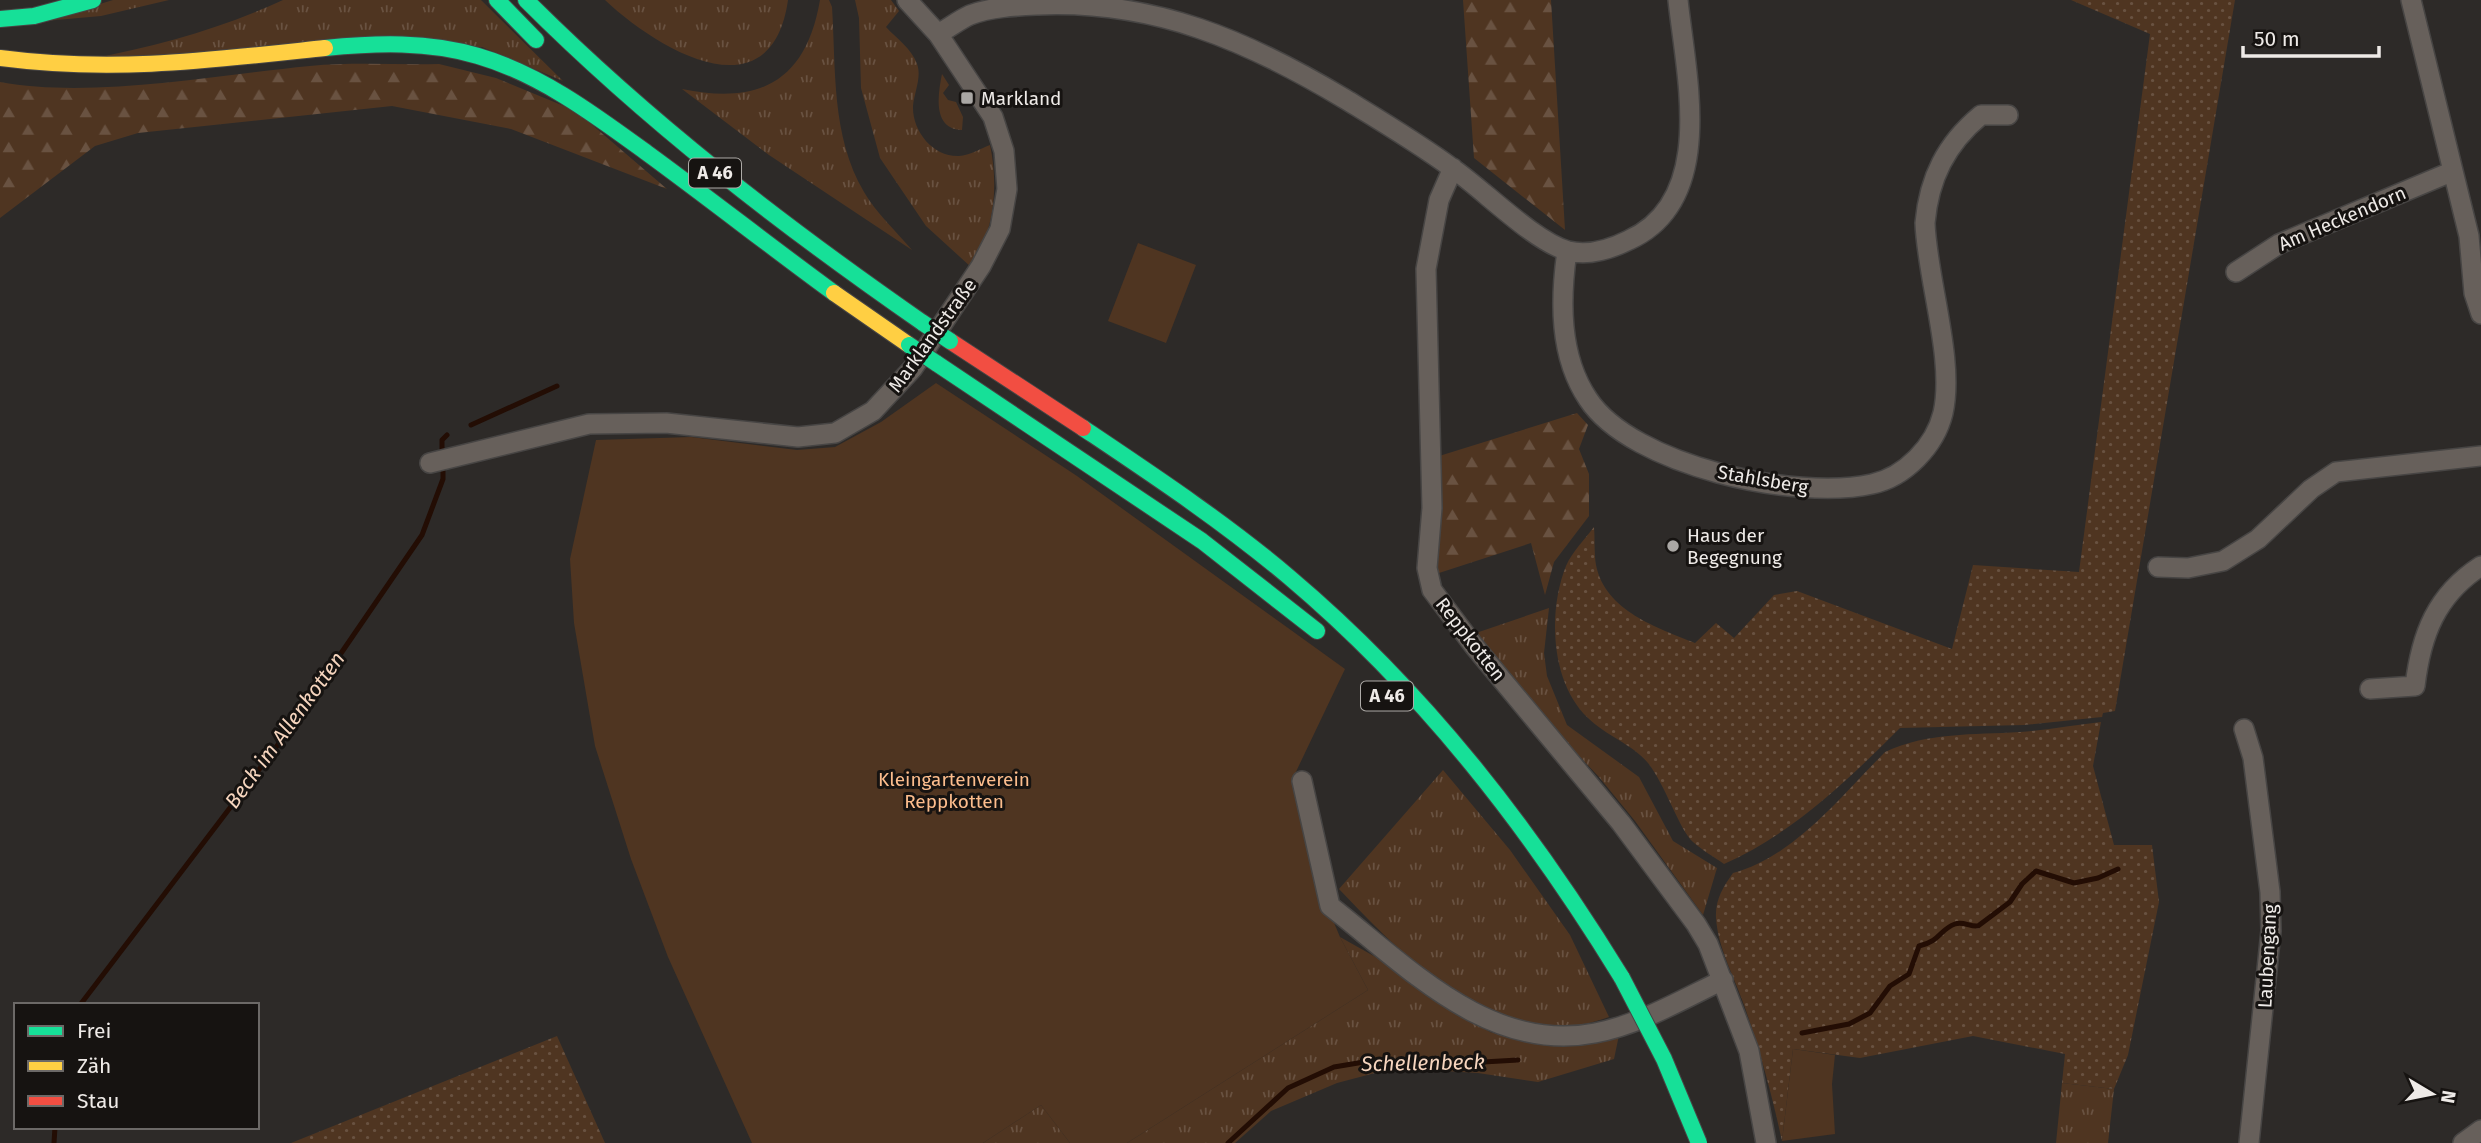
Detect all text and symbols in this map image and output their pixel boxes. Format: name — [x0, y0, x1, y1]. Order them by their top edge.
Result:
scale bar — [2243, 14, 2380, 58]
text: 50 m — [2254, 26, 2300, 52]
place label: Markland — [981, 87, 1061, 110]
marker: Markland — [959, 90, 975, 106]
road number: A 46 — [689, 158, 741, 188]
street label: Am Heckendorn — [2275, 181, 2410, 256]
street label: Marklandstraße — [883, 274, 981, 397]
street label: Stahlsberg — [1716, 460, 1810, 499]
place label: Haus der Begegnung — [1687, 524, 1782, 569]
marker: Haus der Begegnung — [1665, 538, 1681, 554]
street label: Reppkotten — [1431, 593, 1510, 686]
water label: Beck im Allenkotten — [219, 647, 351, 813]
road number: A 46 — [1361, 682, 1413, 710]
park label: Kleingartenverein Reppkotten — [878, 768, 1030, 813]
street label: Laubengang — [2253, 903, 2282, 1009]
legend — [14, 1003, 259, 1129]
text: Frei — [77, 1018, 111, 1044]
water label: Schellenbeck — [1360, 1049, 1485, 1077]
text: Zäh — [77, 1053, 111, 1079]
north arrow — [2397, 1059, 2467, 1129]
text: Stau — [77, 1088, 120, 1114]
text: N — [2436, 1089, 2461, 1105]

